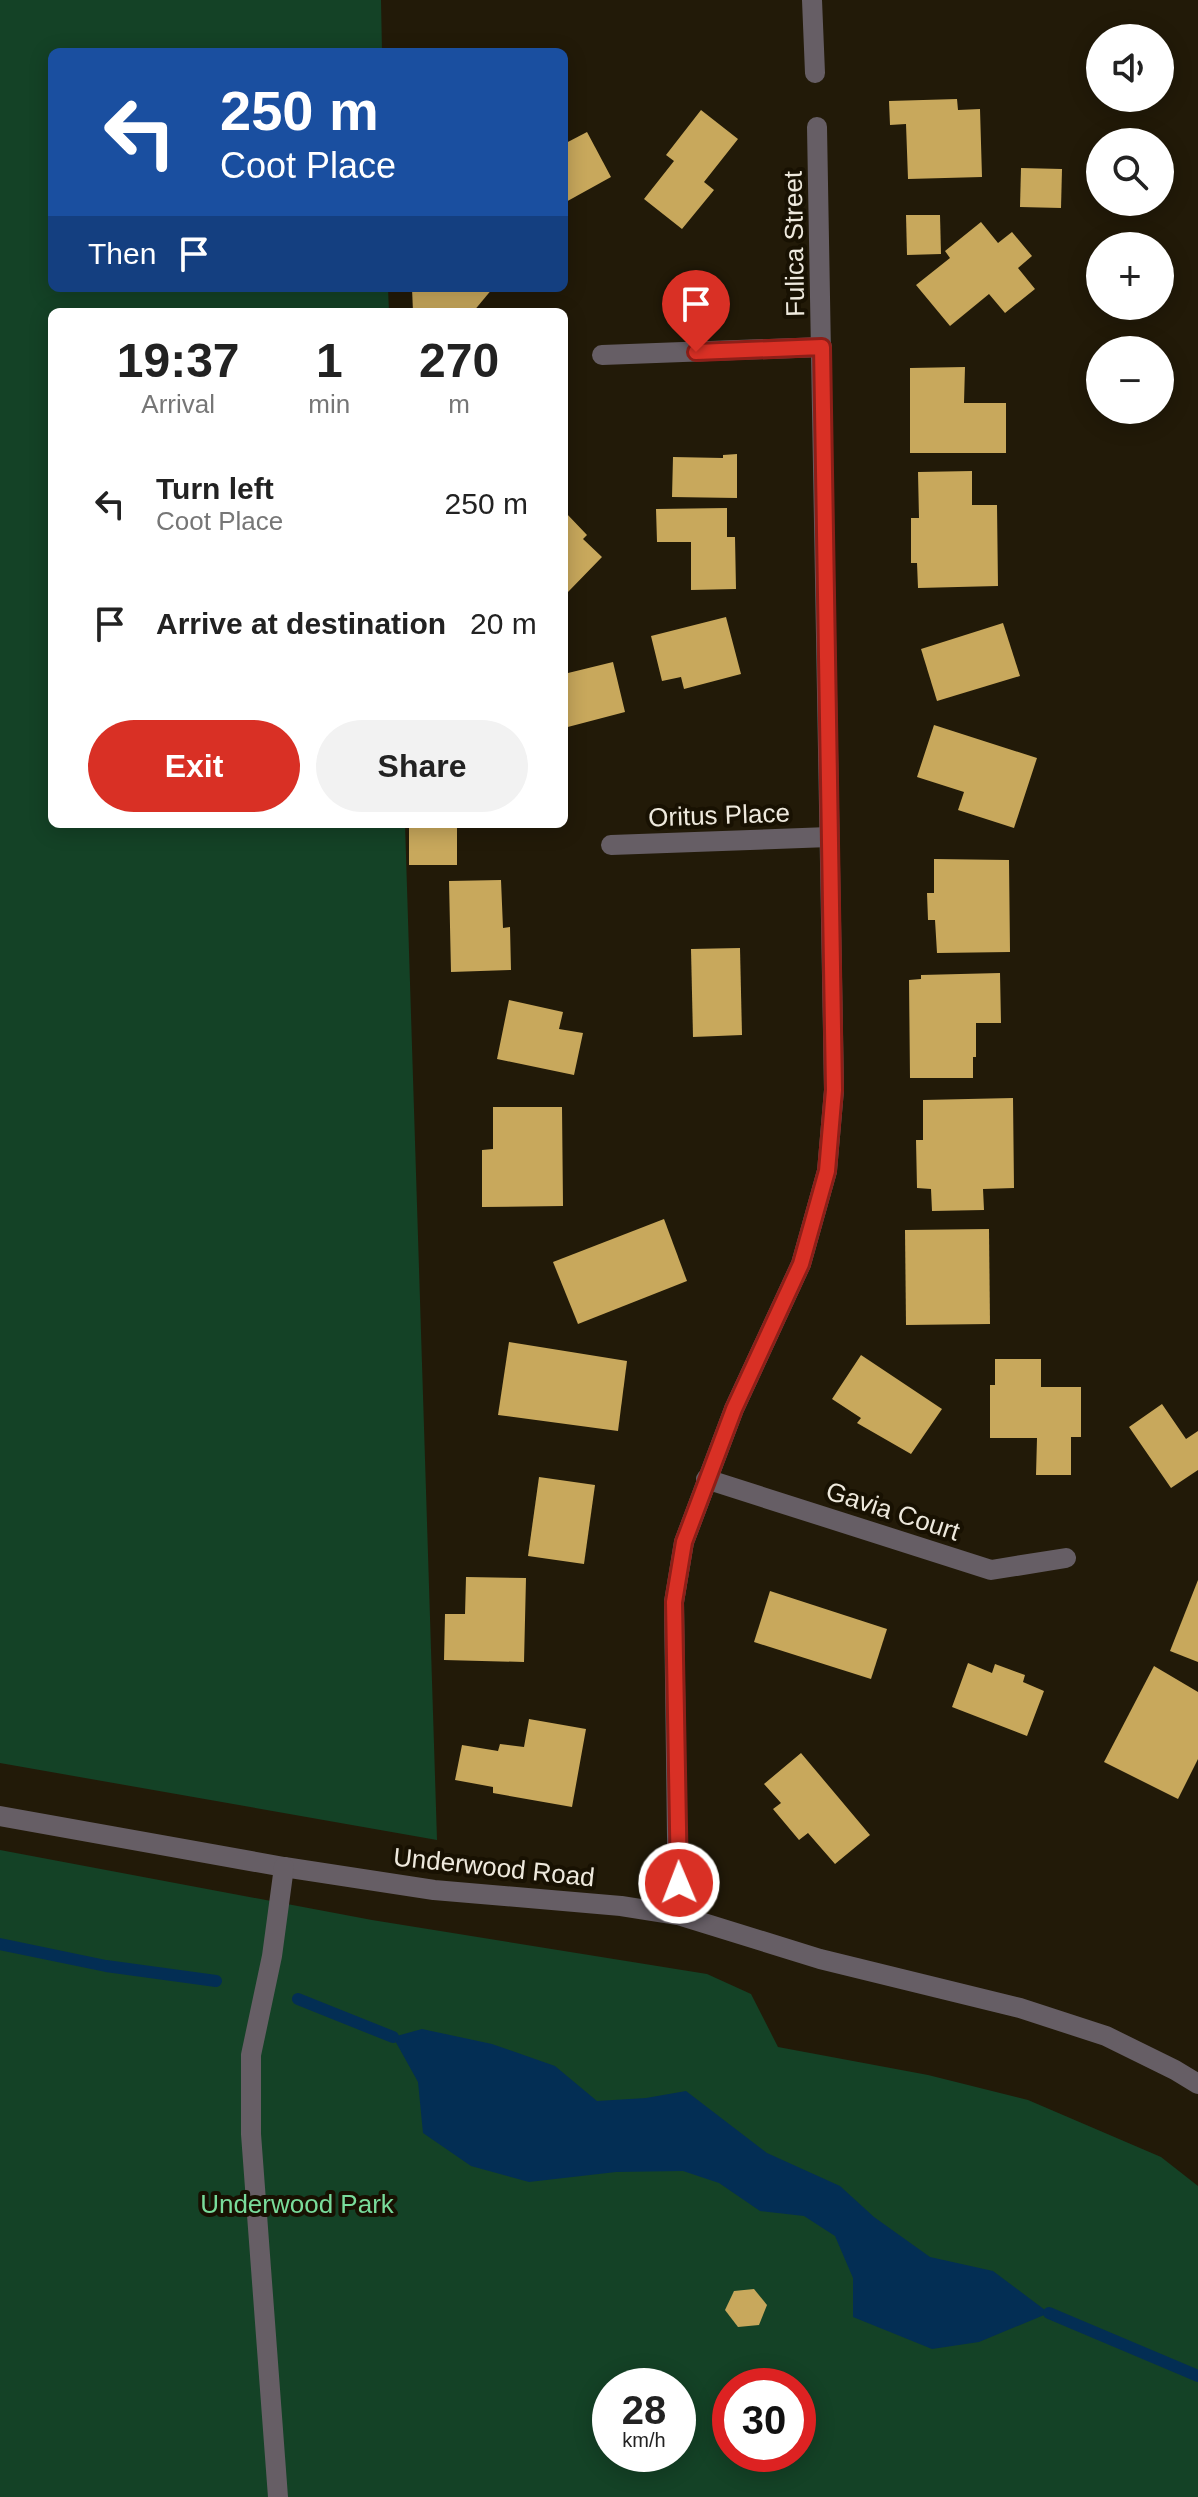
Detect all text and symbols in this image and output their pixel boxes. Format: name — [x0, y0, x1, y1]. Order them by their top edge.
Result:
map controls — [1086, 24, 1174, 424]
button: sound — [1086, 24, 1174, 112]
text: 250 m — [220, 79, 379, 142]
icon: left — [88, 80, 192, 184]
button: search — [1086, 128, 1174, 216]
text: Coot Place — [220, 145, 396, 186]
street label: Fulica Street — [778, 170, 810, 317]
icon: arrive — [172, 232, 216, 276]
button: + — [1086, 232, 1174, 320]
text: Then — [88, 237, 156, 270]
pin — [662, 270, 730, 352]
icon: arrive — [674, 282, 718, 326]
text: 19:37 — [117, 334, 240, 387]
text: 1 — [316, 334, 343, 387]
text: 270 — [419, 334, 499, 387]
button: − — [1086, 336, 1174, 424]
text: Arrival — [141, 389, 215, 419]
text: min — [308, 389, 350, 419]
text: m — [448, 389, 470, 419]
text: Turn left — [156, 472, 274, 505]
icon: left — [88, 482, 132, 526]
text: 250 m — [445, 487, 528, 520]
text: Coot Place — [156, 506, 283, 536]
icon: arrive — [88, 602, 132, 646]
text: Arrive at destination — [156, 607, 446, 640]
text: 20 m — [470, 607, 537, 640]
button: Exit — [88, 720, 300, 812]
button: Share — [316, 720, 528, 812]
street label: Oritus Place — [648, 798, 790, 832]
street label: Gavia Court — [822, 1475, 964, 1547]
position arrow — [637, 1841, 721, 1925]
street label: Underwood Road — [392, 1842, 596, 1892]
park label: Underwood Park — [200, 2189, 395, 2219]
speed limit sign: 30 — [712, 2368, 816, 2472]
text: 28 — [622, 2388, 666, 2432]
text: km/h — [622, 2429, 666, 2451]

